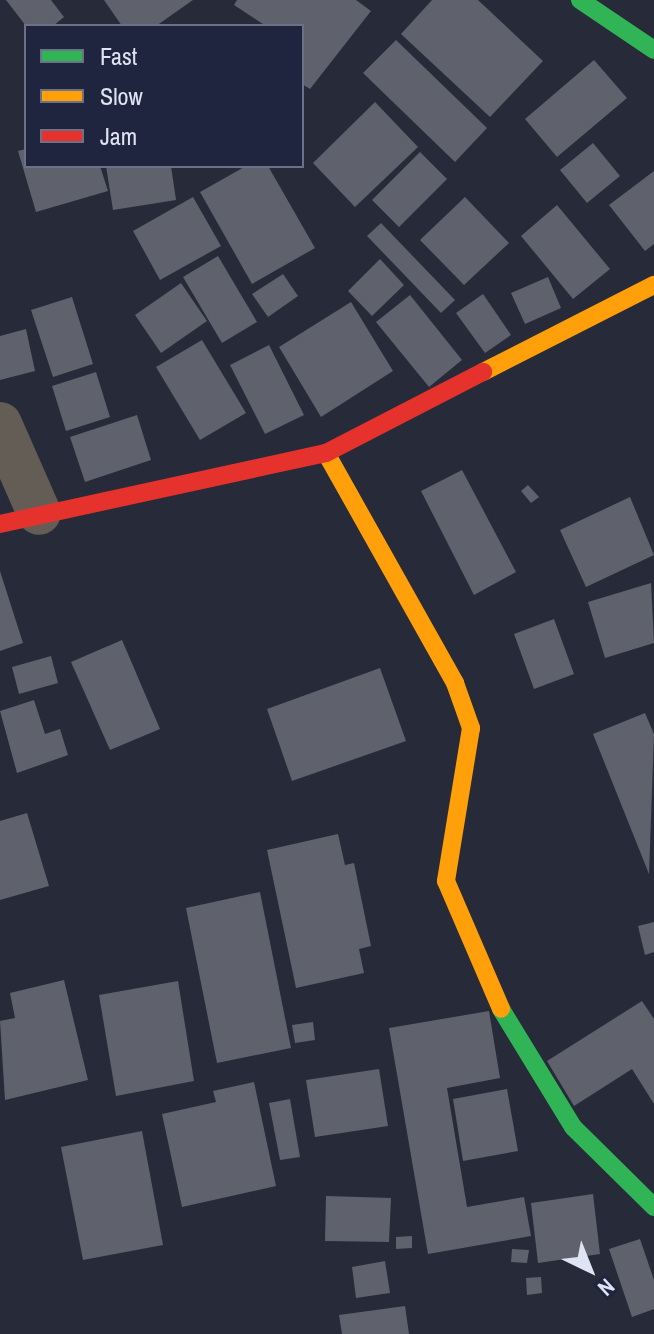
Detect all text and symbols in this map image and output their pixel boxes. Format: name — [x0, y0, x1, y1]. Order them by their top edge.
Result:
legend — [24, 24, 304, 168]
text: Fast — [100, 40, 137, 72]
text: Slow — [100, 80, 143, 112]
text: Jam — [100, 120, 137, 152]
north arrow — [550, 1230, 630, 1310]
text: N — [591, 1272, 621, 1303]

